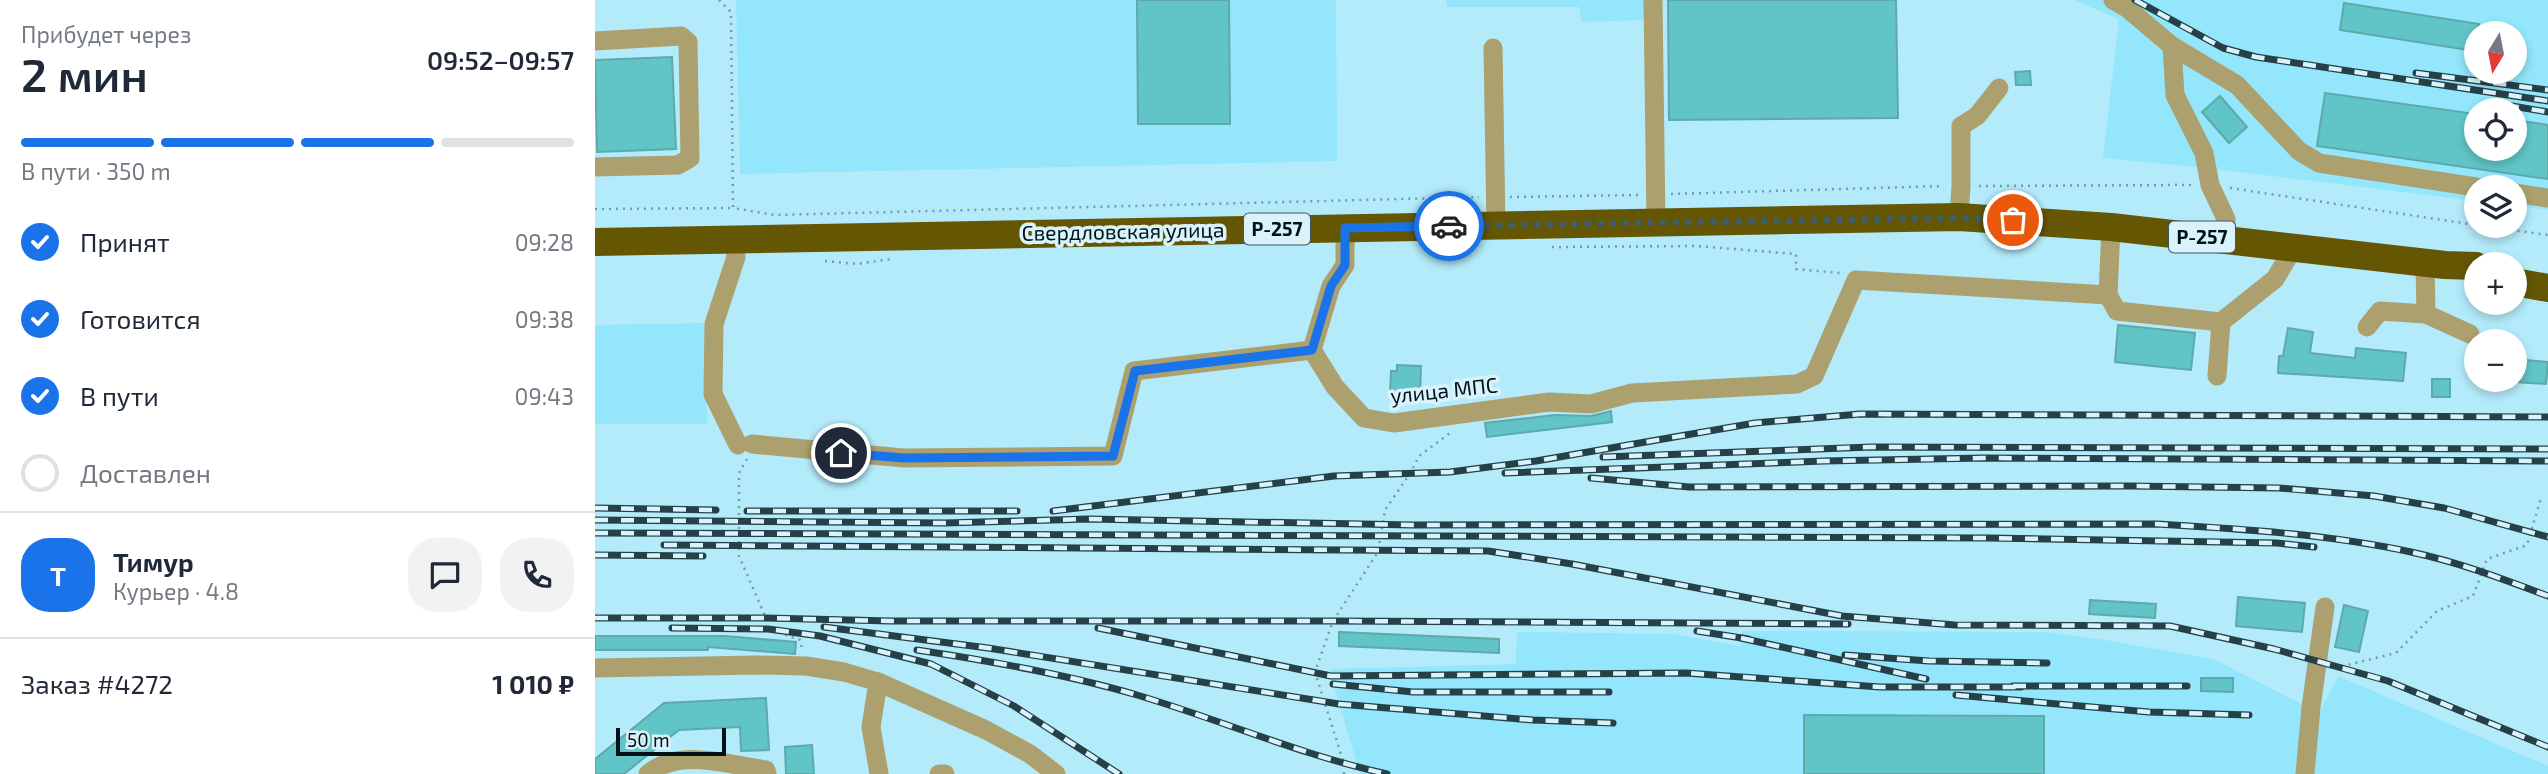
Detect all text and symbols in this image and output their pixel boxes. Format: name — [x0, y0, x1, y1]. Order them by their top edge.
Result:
text: Прибудет через — [21, 20, 191, 48]
north arrow — [2464, 21, 2527, 84]
map controls — [2464, 21, 2527, 392]
text: 09:52–09:57 — [427, 44, 574, 75]
text: 2 мин — [21, 46, 148, 101]
button: locate — [2464, 98, 2527, 161]
text: В пути · 350 m — [21, 157, 171, 185]
button: layers — [2464, 175, 2527, 238]
pin — [1983, 190, 2043, 250]
courier — [1414, 191, 1484, 261]
icon: bag — [1994, 201, 2032, 239]
icon: car — [1430, 207, 1468, 245]
road number: Р-257 — [1244, 214, 1310, 244]
street label: Свердловская улица — [1021, 216, 1225, 246]
road number: Р-257 — [2169, 221, 2235, 252]
icon: check — [21, 223, 59, 261]
text: Принят — [80, 226, 170, 257]
text: 09:28 — [515, 228, 574, 256]
button: + — [2464, 252, 2527, 315]
icon: check — [21, 300, 59, 338]
text: Готовится — [80, 303, 201, 334]
text: 09:38 — [515, 305, 574, 333]
button: − — [2464, 329, 2527, 392]
street label: улица МПС — [1389, 371, 1499, 409]
icon: check — [21, 377, 59, 415]
text: В пути — [80, 380, 159, 411]
text: 09:43 — [515, 382, 574, 410]
pin — [811, 423, 871, 483]
icon: home — [822, 434, 860, 472]
text: Доставлен — [80, 457, 211, 488]
button: chat — [408, 538, 482, 612]
button: phone — [500, 538, 574, 612]
text: Тимур — [113, 546, 194, 577]
text: Т — [50, 560, 66, 591]
text: Курьер · 4.8 — [113, 577, 239, 605]
text: Заказ #4272 — [21, 668, 173, 699]
text: 1 010 ₽ — [492, 668, 574, 699]
scale bar — [616, 725, 726, 757]
text: 50 m — [627, 728, 670, 751]

